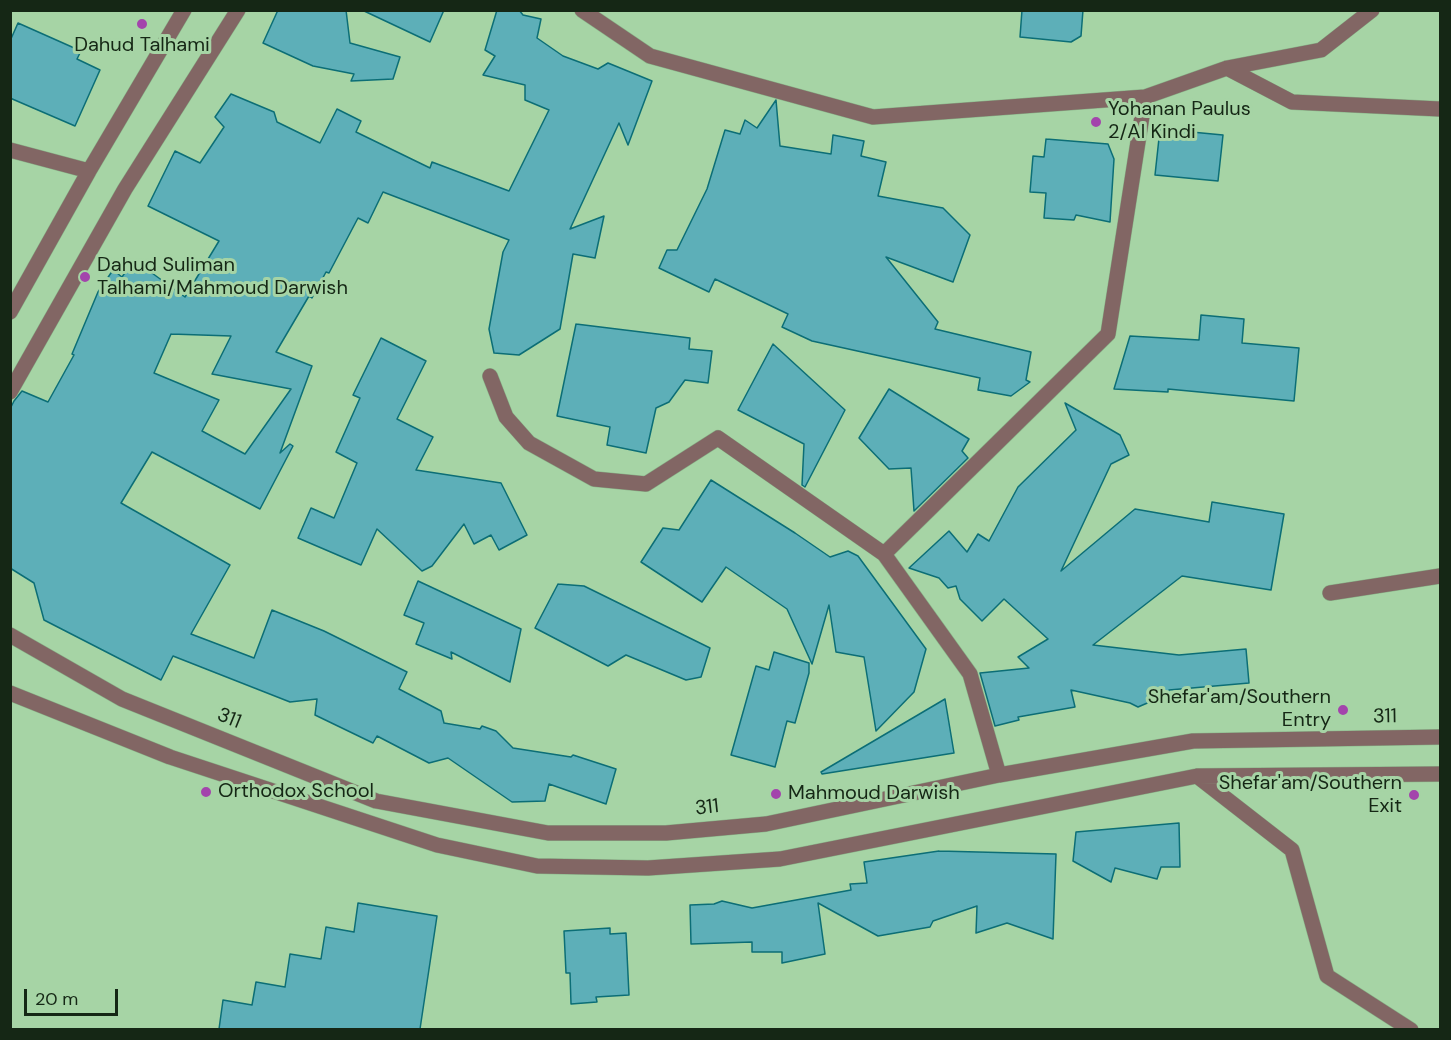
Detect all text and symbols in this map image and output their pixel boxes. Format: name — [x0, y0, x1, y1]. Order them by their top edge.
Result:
marker: Dahud Talhami — [135, 17, 149, 31]
place label: Dahud Talhami — [74, 34, 210, 58]
place label: Yohanan Paulus 2/Al Kindi — [1108, 98, 1251, 145]
marker: Yohanan Paulus 2/Al Kindi — [1089, 115, 1103, 129]
place label: Dahud Suliman Talhami/Mahmoud Darwish — [97, 254, 348, 301]
marker: Dahud Suliman Talhami/Mahmoud Darwish — [78, 270, 92, 284]
place label: Shefar'am/Southern Entry — [1148, 686, 1331, 733]
street label: 311 — [213, 703, 245, 735]
marker: Shefar'am/Southern Entry — [1336, 703, 1350, 717]
street label: 311 — [1373, 705, 1397, 729]
place label: Shefar'am/Southern Exit — [1219, 772, 1402, 819]
place label: Orthodox School — [218, 780, 374, 804]
place label: Mahmoud Darwish — [788, 782, 960, 806]
marker: Orthodox School — [199, 785, 213, 799]
marker: Mahmoud Darwish — [769, 787, 783, 801]
marker: Shefar'am/Southern Exit — [1407, 788, 1421, 802]
street label: 311 — [694, 795, 720, 821]
scale bar — [27, 977, 122, 1015]
text: 20 m — [35, 987, 78, 1011]

